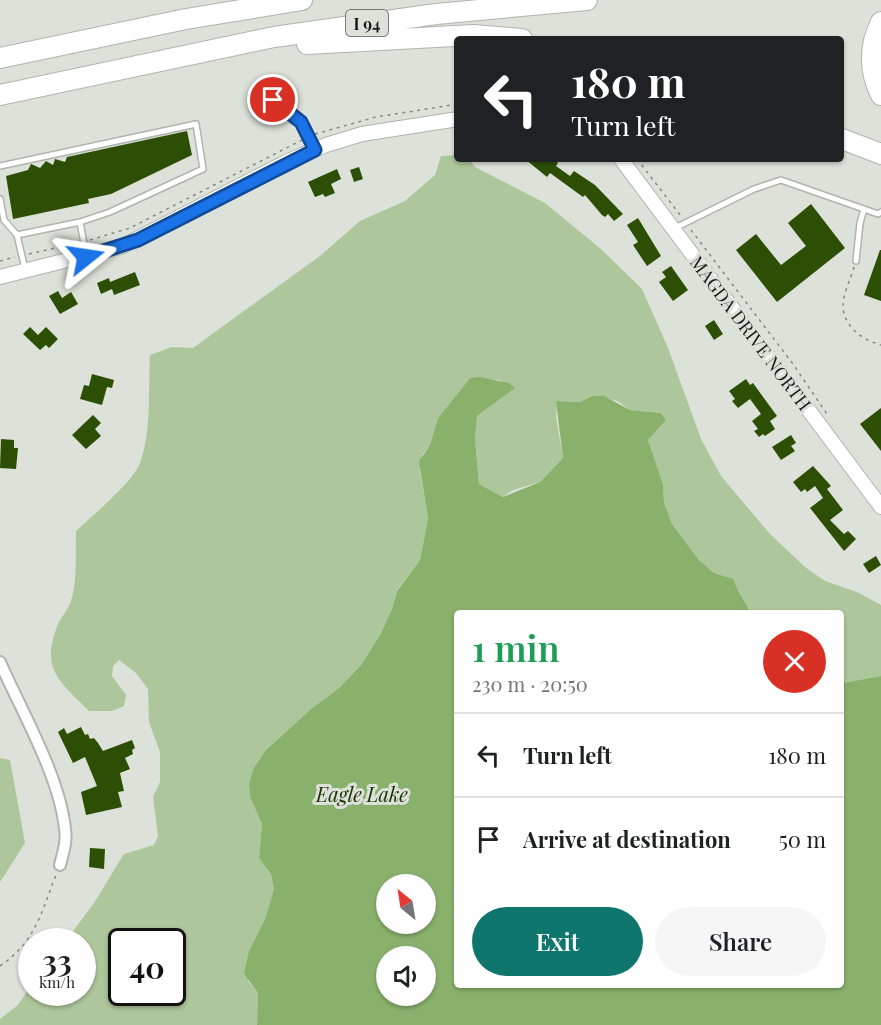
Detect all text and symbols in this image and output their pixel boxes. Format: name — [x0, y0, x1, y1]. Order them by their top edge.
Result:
road number: I 94 — [346, 10, 388, 36]
text: 180 m — [571, 53, 686, 109]
icon: left — [472, 60, 550, 138]
pin — [247, 74, 298, 125]
icon: arrive — [256, 83, 289, 116]
text: Turn left — [571, 107, 675, 143]
position arrow — [54, 225, 118, 289]
street label: MAGDA DRIVE NORTH — [685, 251, 817, 415]
text: 1 min — [472, 623, 560, 671]
button: close — [763, 630, 826, 693]
text: 230 m · 20:50 — [472, 670, 588, 697]
icon: left — [472, 739, 505, 772]
text: Turn left — [523, 740, 612, 770]
text: 180 m — [768, 740, 826, 770]
water label: Eagle Lake — [315, 780, 408, 807]
icon: arrive — [472, 823, 505, 856]
text: Arrive at destination — [523, 824, 731, 854]
text: 50 m — [779, 824, 826, 854]
north arrow — [376, 874, 436, 934]
map controls — [376, 874, 436, 1006]
button: Exit — [472, 907, 643, 976]
button: Share — [655, 907, 826, 976]
speed limit sign: 40 — [108, 928, 186, 1006]
text: 33 — [42, 940, 72, 980]
button: sound — [376, 946, 436, 1006]
text: km/h — [39, 972, 75, 992]

